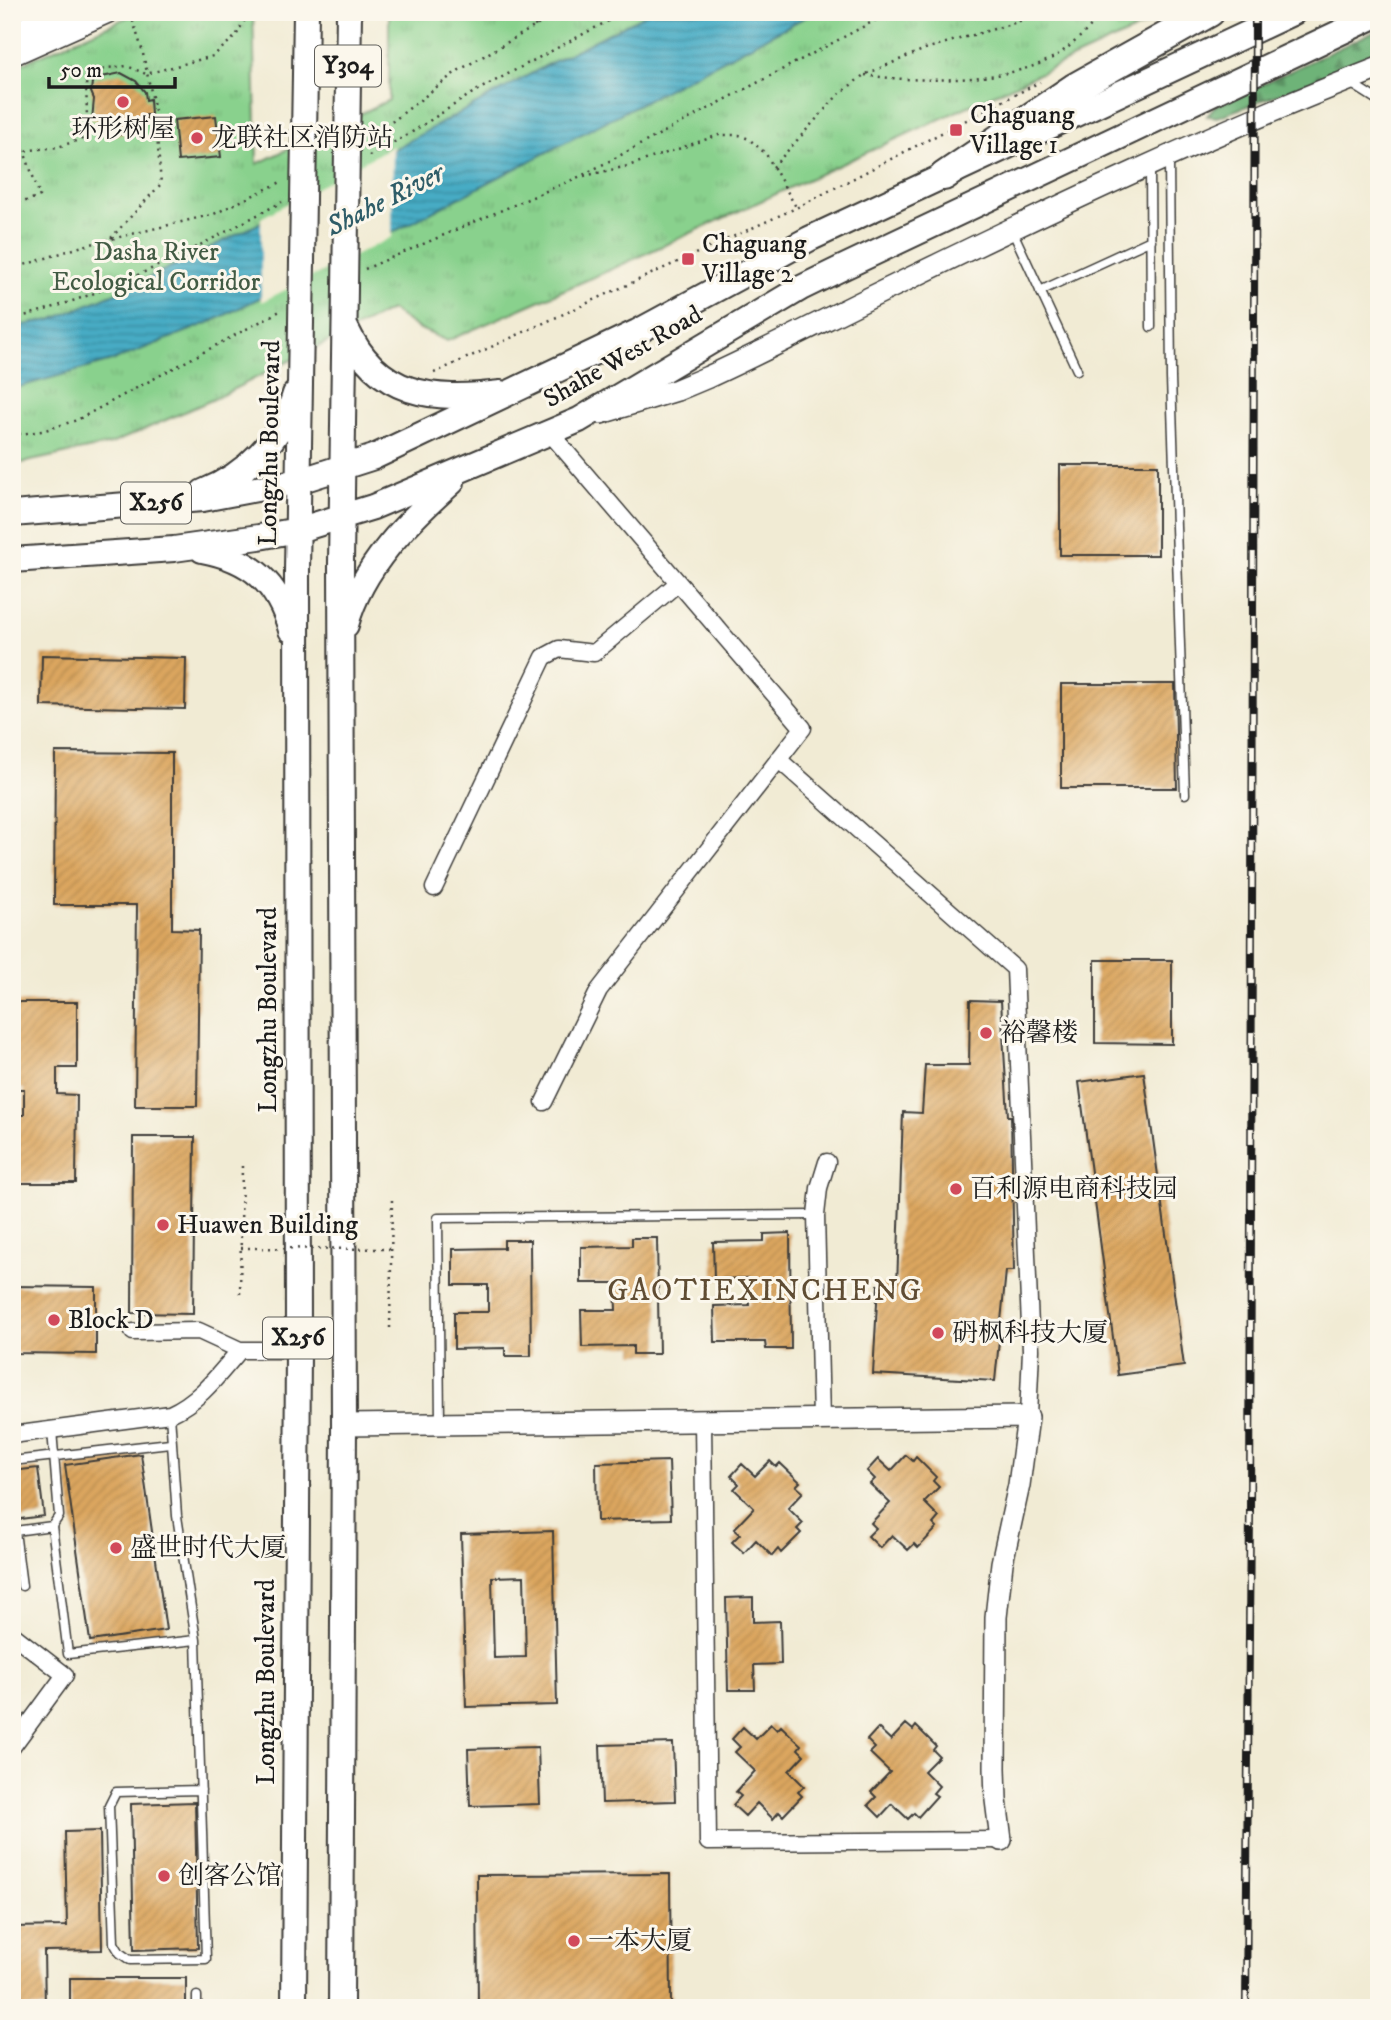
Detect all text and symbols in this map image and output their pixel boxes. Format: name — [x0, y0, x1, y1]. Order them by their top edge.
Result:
scale bar — [49, 46, 175, 90]
road number: Y304 — [315, 46, 381, 86]
text: 50 m — [60, 58, 102, 84]
marker: 环形树屋 — [115, 94, 131, 110]
place label: Chaguang Village 1 — [969, 99, 1075, 162]
place label: 环形树屋 — [71, 113, 175, 146]
place label: 龙联社区消防站 — [211, 122, 393, 155]
marker: Chaguang Village 1 — [948, 122, 964, 138]
marker: 龙联社区消防站 — [189, 130, 205, 146]
water label: Shahe River — [319, 155, 452, 245]
place label: Chaguang Village 2 — [701, 228, 807, 291]
park label: Dasha River Ecological Corridor — [52, 236, 261, 299]
marker: Chaguang Village 2 — [680, 251, 696, 267]
street label: Shahe West Road — [538, 298, 708, 416]
street label: Longzhu Boulevard — [252, 340, 288, 546]
road number: X256 — [121, 482, 191, 524]
street label: Longzhu Boulevard — [252, 907, 285, 1113]
place label: 裕馨楼 — [1000, 1017, 1078, 1050]
marker: 裕馨楼 — [978, 1025, 994, 1041]
place label: 百利源电商科技园 — [970, 1173, 1178, 1206]
marker: 百利源电商科技园 — [948, 1181, 964, 1197]
place label: Huawen Building — [177, 1209, 358, 1242]
marker: Huawen Building — [155, 1217, 171, 1233]
district label: GAOTIEXINCHENG — [607, 1273, 923, 1310]
place label: Block D — [68, 1304, 154, 1337]
marker: Block D — [46, 1312, 62, 1328]
place label: 砃枫科技大厦 — [952, 1317, 1108, 1350]
road number: X256 — [263, 1318, 333, 1358]
marker: 砃枫科技大厦 — [930, 1325, 946, 1341]
place label: 盛世时代大厦 — [130, 1532, 286, 1565]
marker: 盛世时代大厦 — [108, 1540, 124, 1556]
street label: Longzhu Boulevard — [250, 1579, 283, 1785]
place label: 创客公馆 — [178, 1860, 282, 1893]
marker: 创客公馆 — [156, 1868, 172, 1884]
place label: 一本大厦 — [588, 1925, 692, 1958]
marker: 一本大厦 — [566, 1933, 582, 1949]

